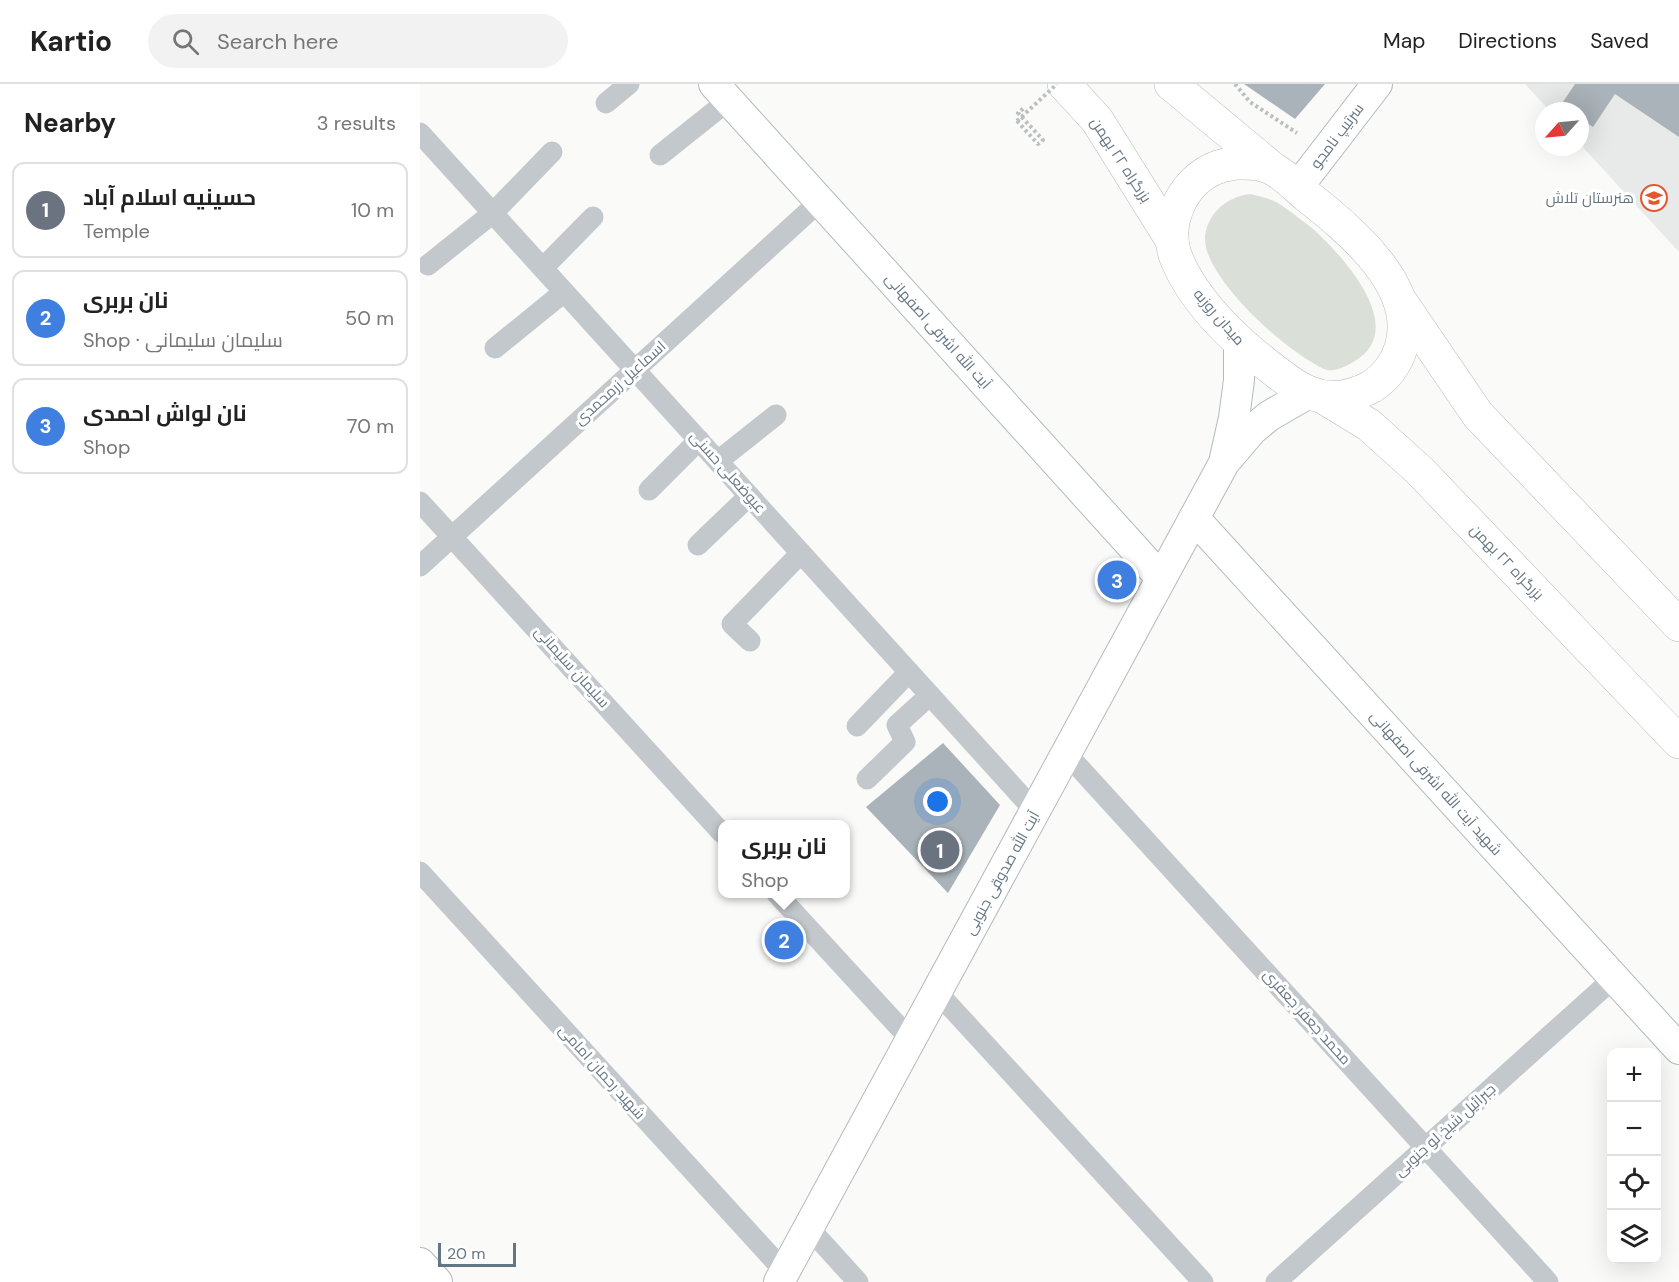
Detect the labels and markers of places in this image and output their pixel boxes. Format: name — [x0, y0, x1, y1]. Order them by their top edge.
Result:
school or university icon: هنرستان تلاش — [1639, 183, 1669, 213]
place label: هنرستان تلاش — [1546, 188, 1634, 208]
pin: 3 — [1098, 558, 1136, 602]
pin: 1 — [920, 828, 960, 873]
pin: 2 — [764, 918, 804, 962]

